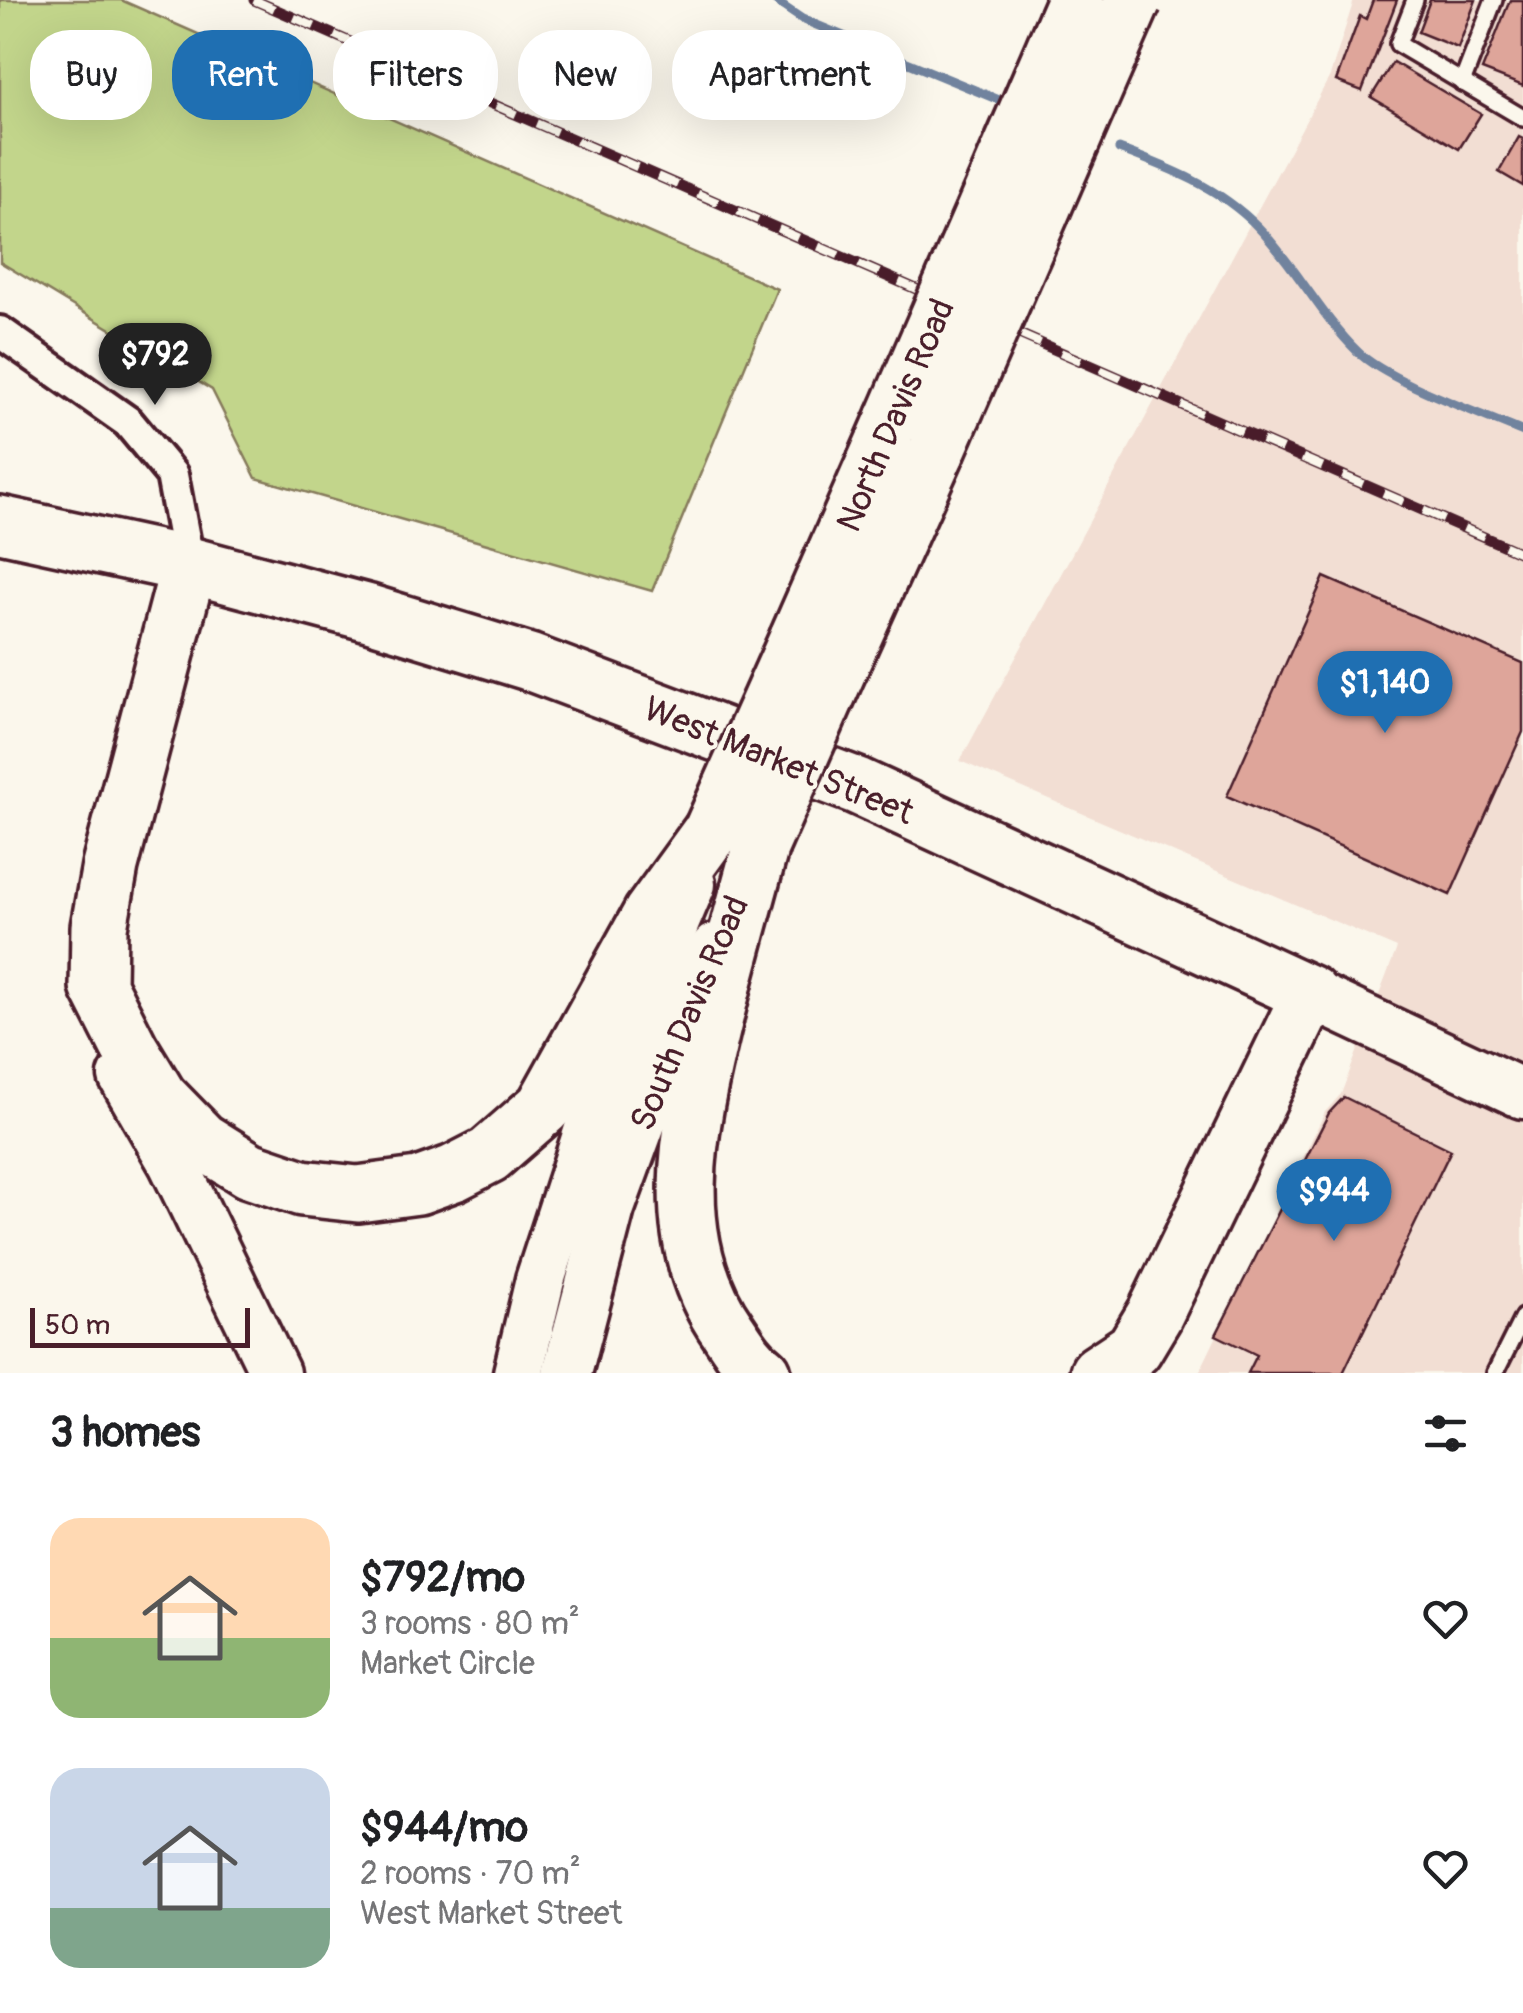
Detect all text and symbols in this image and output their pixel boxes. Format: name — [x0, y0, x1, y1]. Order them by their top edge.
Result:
chip: Buy — [30, 30, 152, 120]
chip: Rent — [172, 30, 313, 120]
chip: Filters — [333, 30, 498, 120]
chip: New — [518, 30, 652, 120]
chip: Apartment — [672, 30, 906, 120]
street label: North Davis Road — [827, 292, 965, 539]
pin: $792 — [96, 323, 214, 408]
text: $792 — [121, 335, 189, 375]
pin: $1,140 — [1304, 651, 1466, 736]
text: $1,140 — [1340, 663, 1430, 703]
street label: West Market Street — [637, 687, 921, 835]
street label: South Davis Road — [621, 889, 759, 1137]
pin: $944 — [1275, 1159, 1393, 1244]
text: $944 — [1299, 1171, 1369, 1211]
scale bar — [30, 1303, 250, 1348]
text: 50 m — [45, 1308, 110, 1343]
icon: filters — [1418, 1406, 1473, 1461]
text: 3 homes — [50, 1407, 200, 1459]
text: $792/mo — [360, 1552, 525, 1604]
icon: home — [130, 1558, 250, 1678]
icon: heart — [1418, 1591, 1473, 1646]
text: 3 rooms · 80 m² — [360, 1604, 580, 1644]
text: Market Circle — [360, 1644, 535, 1684]
text: $944/mo — [360, 1802, 528, 1854]
icon: home — [130, 1808, 250, 1928]
icon: heart — [1418, 1841, 1473, 1896]
text: 2 rooms · 70 m² — [360, 1854, 581, 1894]
text: West Market Street — [360, 1894, 622, 1934]

